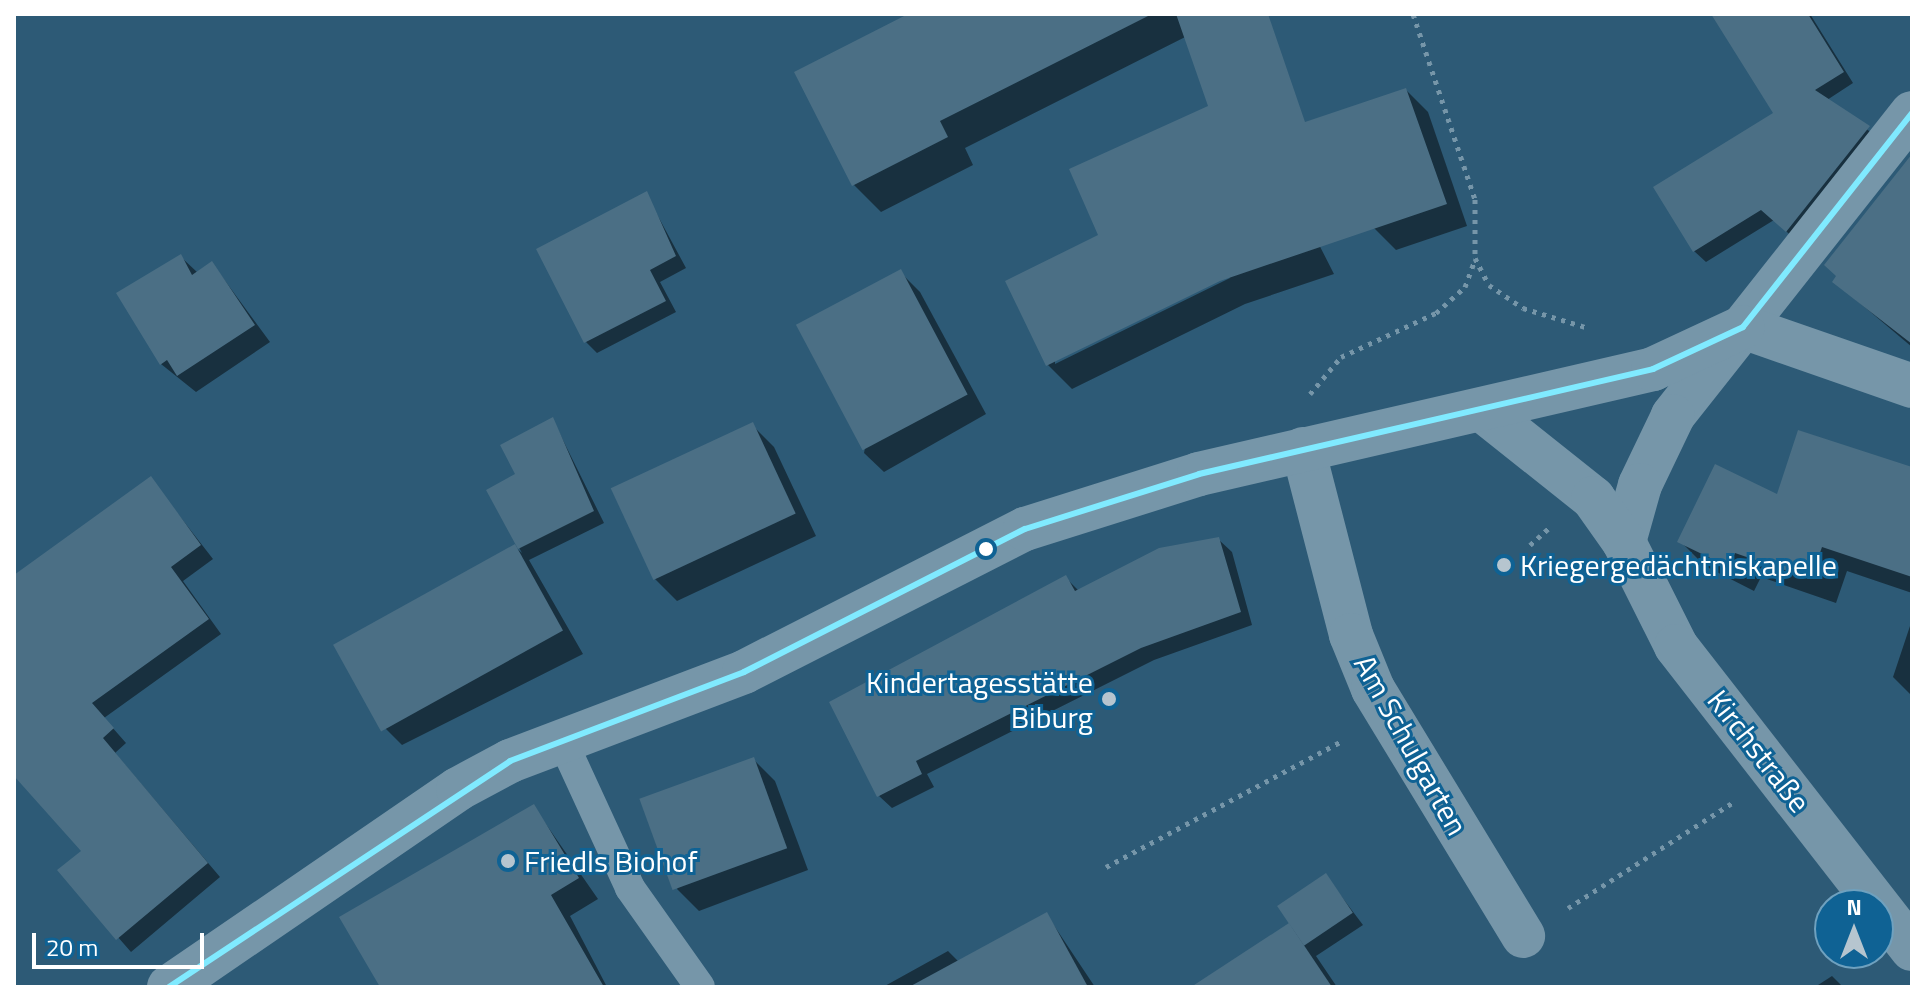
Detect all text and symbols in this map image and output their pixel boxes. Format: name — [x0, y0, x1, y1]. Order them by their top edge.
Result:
unlabelled marker — [978, 541, 994, 557]
place label: Kriegergedächtniskapelle — [1520, 547, 1837, 583]
marker: Kriegergedächtniskapelle — [1495, 556, 1513, 574]
street label: Am Schulgarten — [1347, 649, 1475, 841]
place label: Kindertagesstätte Biburg — [866, 664, 1093, 734]
street label: Kirchstraße — [1700, 683, 1818, 819]
marker: Kindertagesstätte Biburg — [1100, 690, 1118, 708]
place label: Friedls Biohof — [524, 843, 697, 879]
marker: Friedls Biohof — [499, 852, 517, 870]
north arrow — [1814, 889, 1894, 969]
text: N — [1846, 890, 1862, 924]
scale bar — [36, 917, 208, 967]
text: 20 m — [46, 929, 98, 965]

